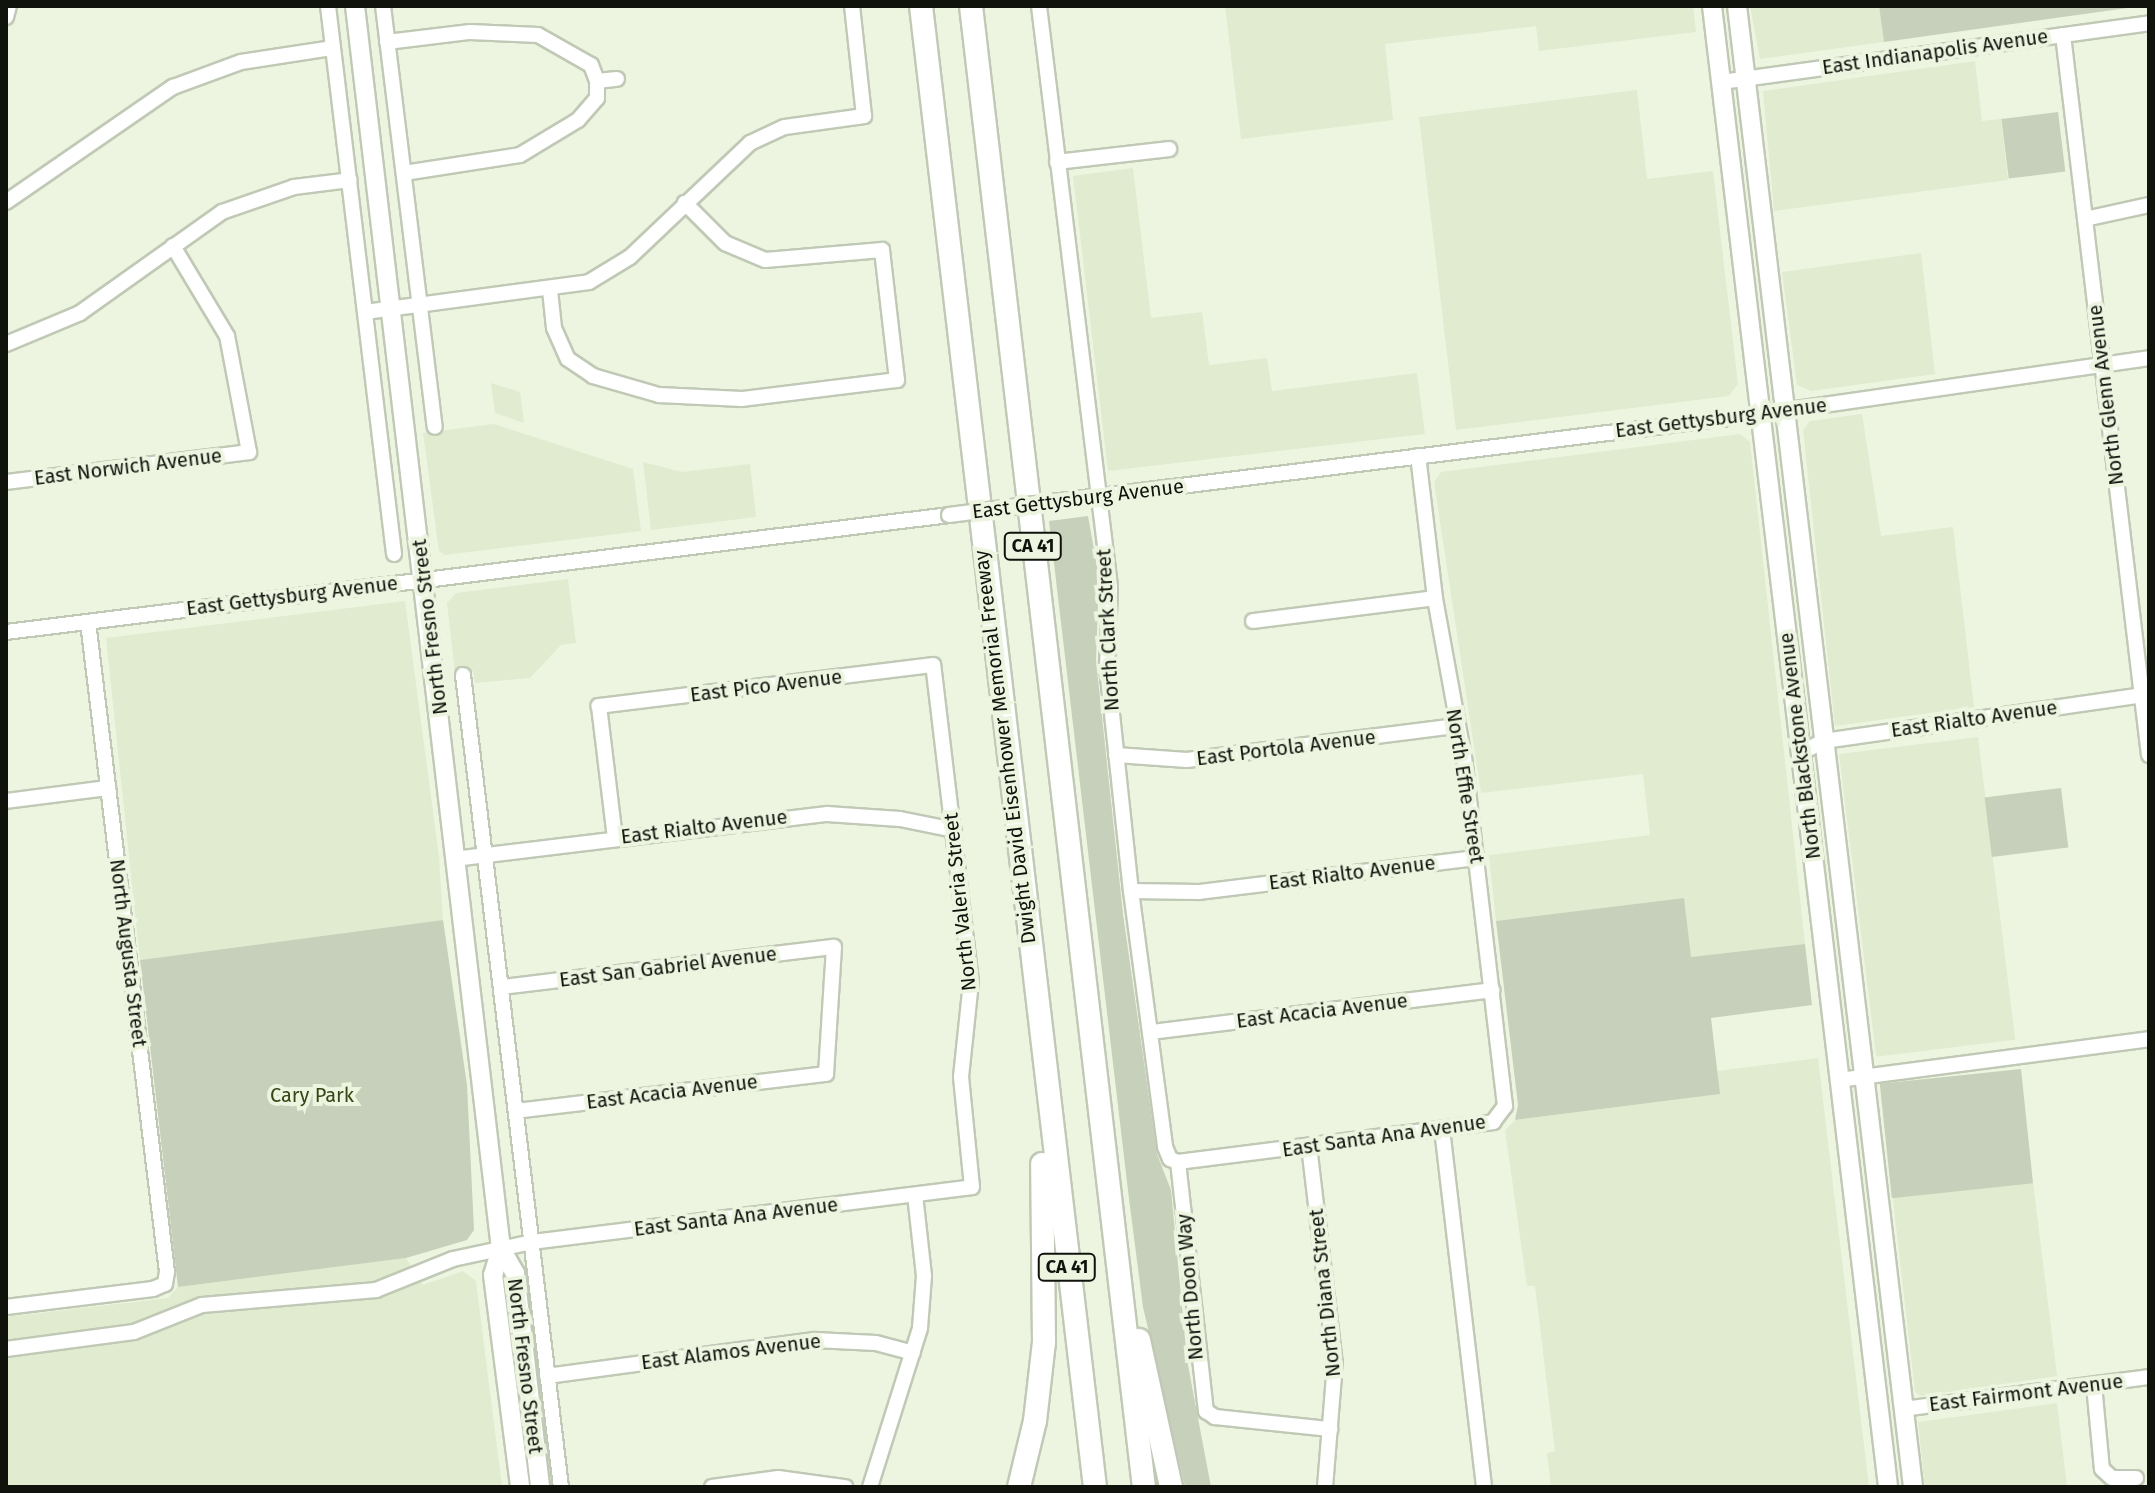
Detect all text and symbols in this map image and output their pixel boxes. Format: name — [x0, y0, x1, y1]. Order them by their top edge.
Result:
street label: East Indianapolis Avenue — [1821, 24, 2049, 80]
street label: North Glenn Avenue — [2083, 303, 2129, 487]
street label: East Gettysburg Avenue — [1614, 393, 1828, 443]
street label: East Norwich Avenue — [33, 444, 223, 490]
street label: East Gettysburg Avenue — [971, 474, 1185, 524]
road number: CA 41 — [1003, 532, 1063, 560]
street label: North Fresno Street — [407, 538, 453, 716]
street label: North Clark Street — [1092, 548, 1124, 712]
street label: Dwight David Eisenhower Memorial Freeway — [969, 549, 1041, 945]
street label: East Gettysburg Avenue — [185, 571, 399, 621]
street label: North Blackstone Avenue — [1774, 631, 1826, 861]
street label: East Pico Avenue — [689, 665, 843, 707]
street label: East Rialto Avenue — [1889, 695, 2059, 743]
street label: North Effie Street — [1441, 707, 1489, 865]
street label: East Portola Avenue — [1195, 725, 1377, 771]
street label: East Rialto Avenue — [619, 805, 789, 849]
street label: North Valeria Street — [939, 812, 981, 992]
street label: East Rialto Avenue — [1267, 851, 1437, 895]
street label: North Augusta Street — [105, 858, 151, 1048]
street label: East San Gabriel Avenue — [558, 942, 778, 992]
street label: East Acacia Avenue — [1235, 989, 1409, 1033]
street label: East Acacia Avenue — [585, 1070, 759, 1114]
park label: Cary Park — [270, 1083, 354, 1107]
street label: East Santa Ana Avenue — [1281, 1110, 1487, 1162]
street label: East Santa Ana Avenue — [633, 1193, 839, 1241]
street label: North Diana Street — [1304, 1208, 1346, 1378]
street label: North Doon Way — [1172, 1213, 1208, 1361]
road number: CA 41 — [1037, 1253, 1097, 1281]
street label: North Fresno Street — [502, 1277, 548, 1455]
street label: East Alamos Avenue — [640, 1329, 822, 1375]
street label: East Fairmont Avenue — [1928, 1369, 2124, 1417]

